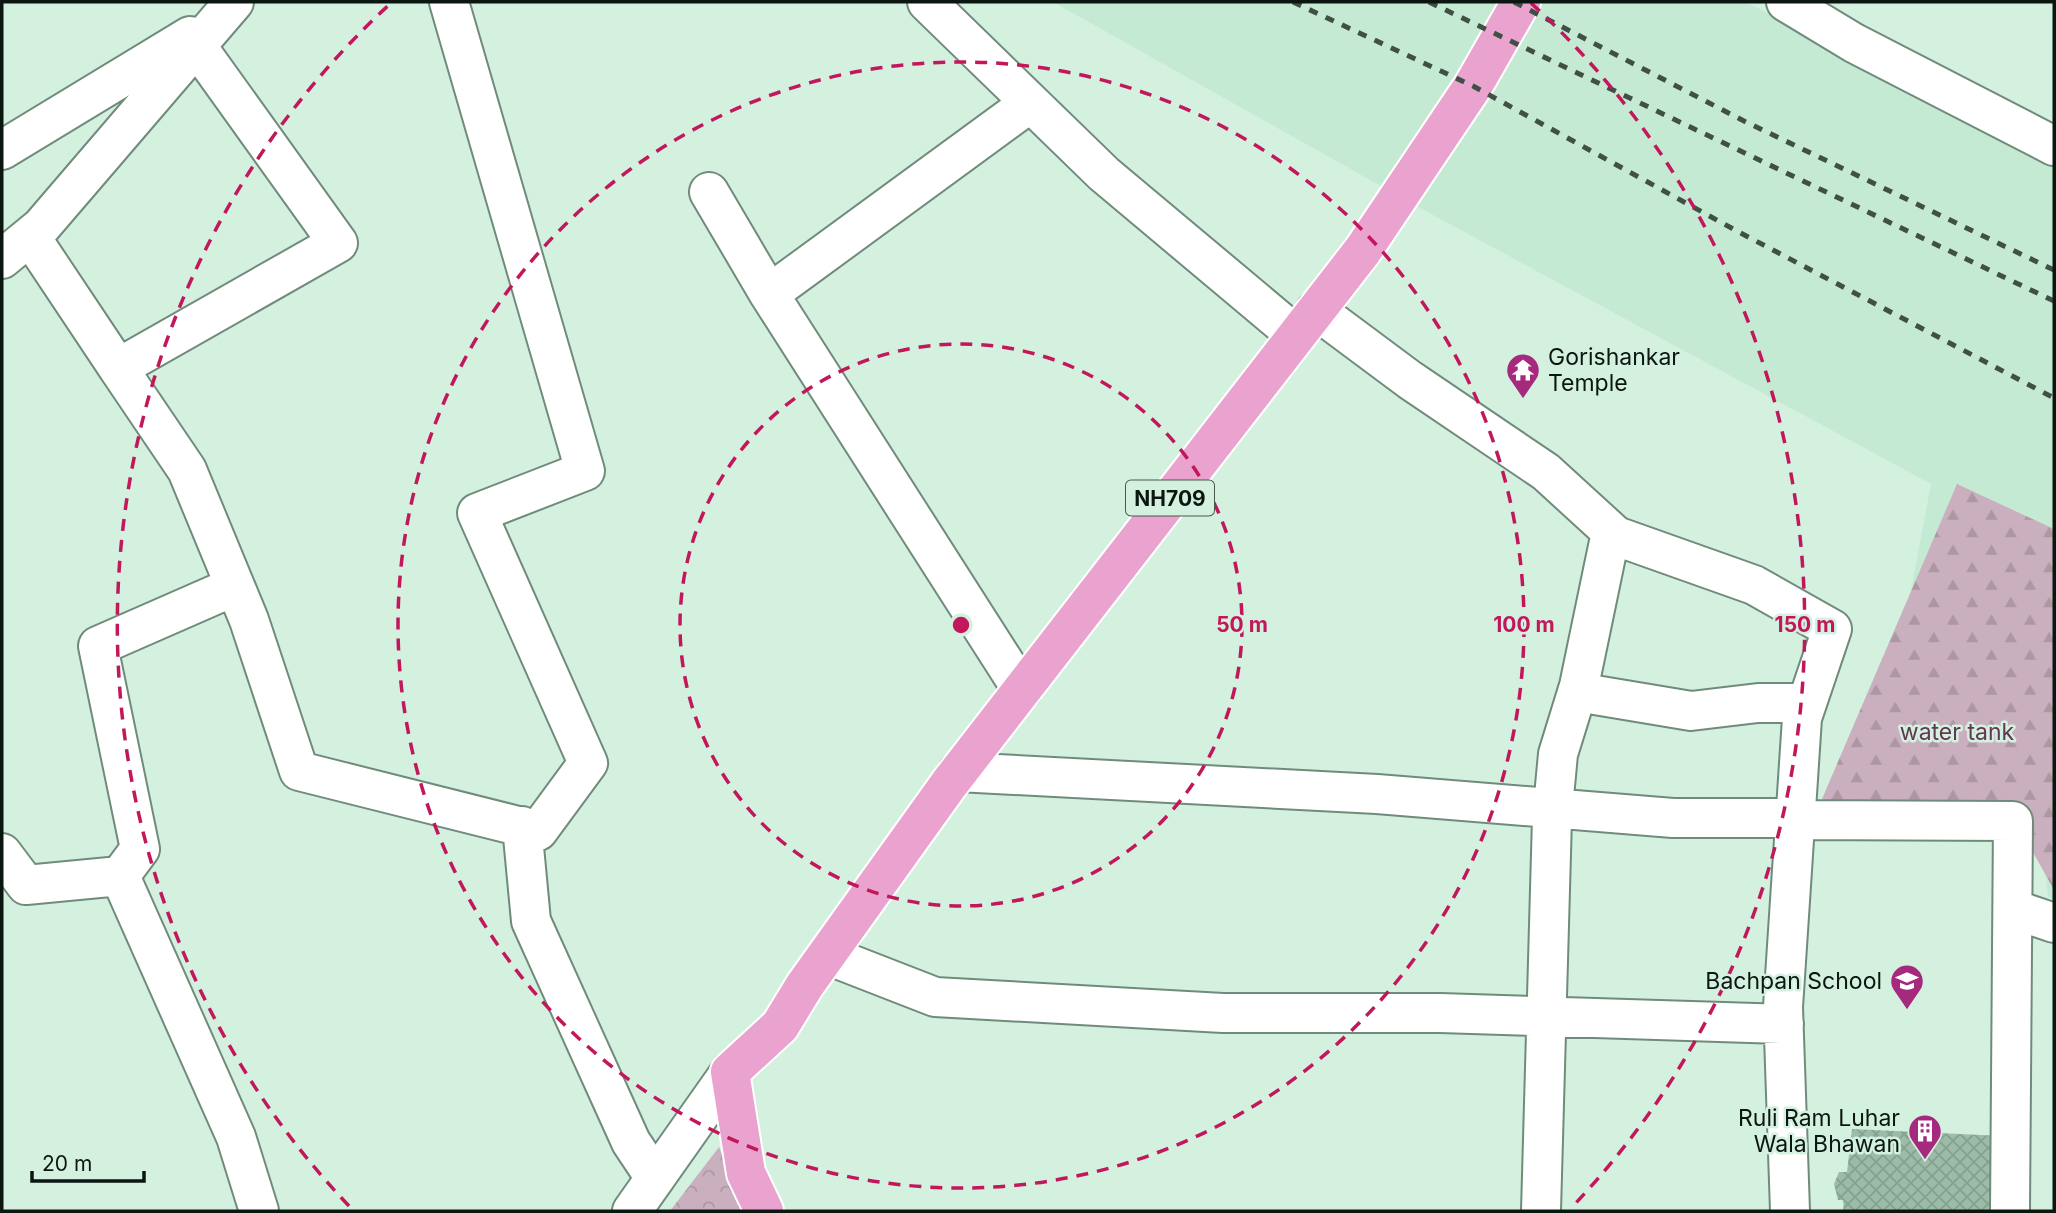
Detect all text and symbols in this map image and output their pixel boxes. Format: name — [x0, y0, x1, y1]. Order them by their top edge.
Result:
place label: Gorishankar Temple — [1548, 343, 1680, 397]
temple icon: Gorishankar Temple — [1504, 351, 1542, 400]
road number: NH709 — [1126, 480, 1214, 516]
text: 50 m — [1216, 612, 1268, 637]
text: 100 m — [1493, 612, 1555, 637]
text: 150 m — [1775, 612, 1835, 637]
centre of rings — [949, 613, 973, 637]
park label: water tank — [1900, 718, 2015, 746]
school or university icon: Bachpan School — [1888, 962, 1926, 1011]
place label: Bachpan School — [1705, 967, 1882, 995]
place label: Ruli Ram Luhar Wala Bhawan — [1738, 1104, 1900, 1158]
building icon: Ruli Ram Luhar Wala Bhawan — [1906, 1112, 1944, 1161]
scale bar — [32, 1140, 144, 1184]
text: 20 m — [42, 1151, 92, 1176]

